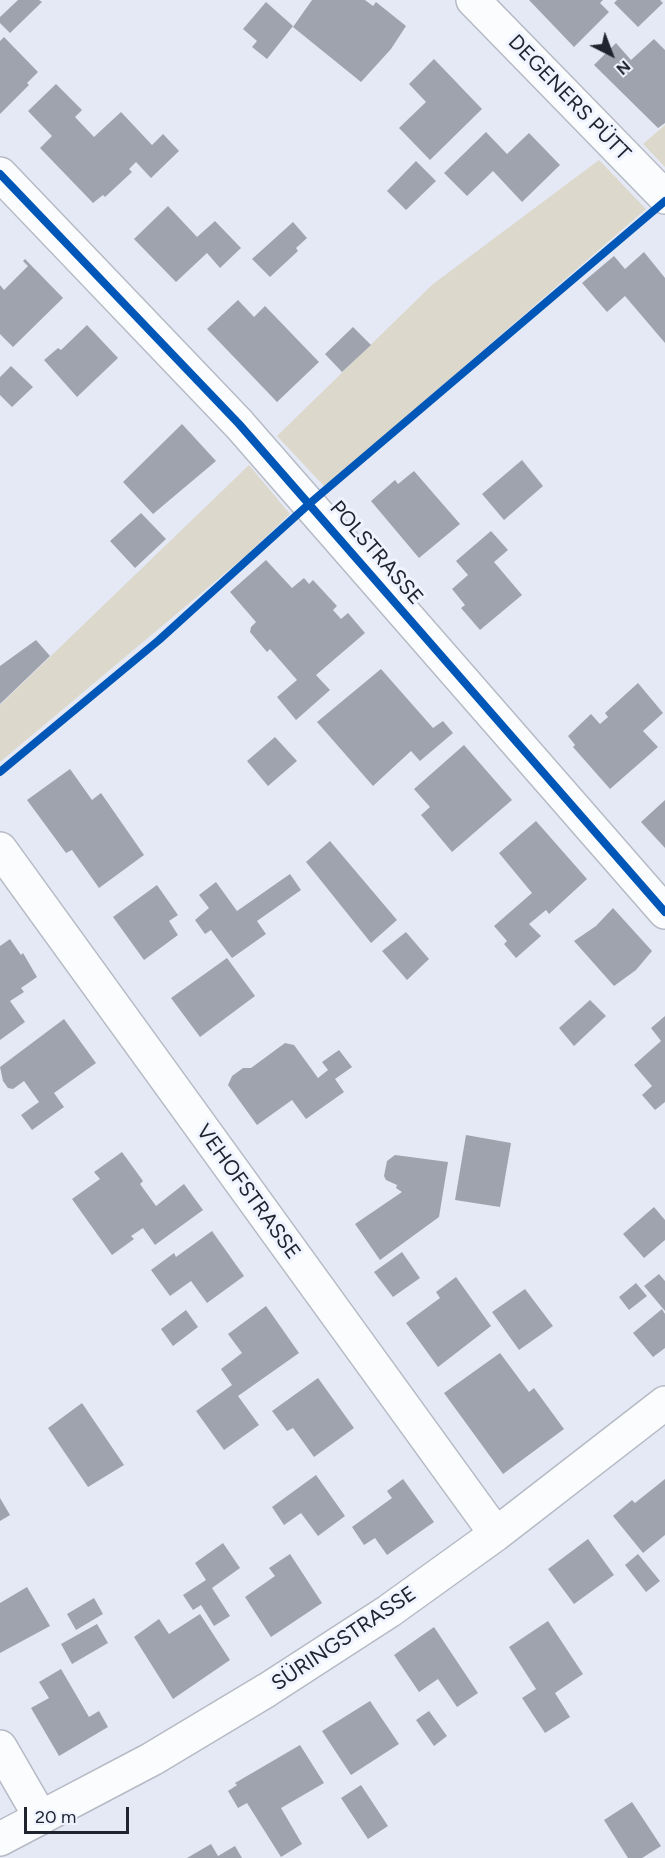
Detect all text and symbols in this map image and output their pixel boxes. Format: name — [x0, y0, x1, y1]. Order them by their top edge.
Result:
north arrow — [581, 24, 641, 84]
street label: DEGENERS PÜTT — [503, 30, 635, 166]
street label: POLSTRASSE — [324, 496, 428, 610]
street label: VEHOFSTRASSE — [191, 1120, 305, 1264]
street label: SÜRINGSTRASSE — [267, 1581, 421, 1697]
scale bar — [27, 1795, 132, 1833]
text: 20 m — [35, 1806, 76, 1828]

